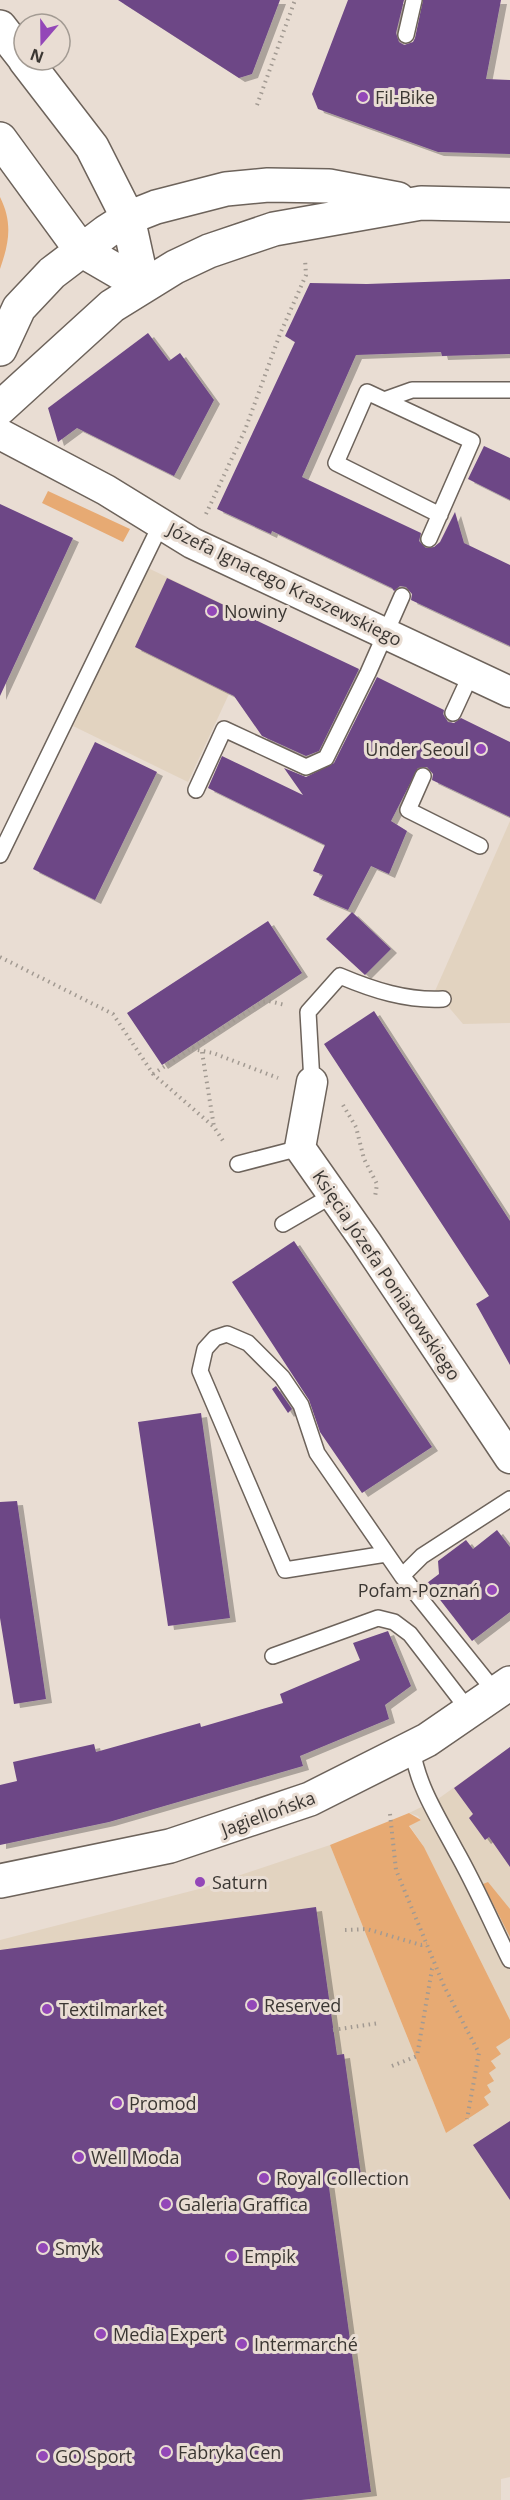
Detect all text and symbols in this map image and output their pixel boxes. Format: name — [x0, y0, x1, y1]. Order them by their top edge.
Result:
north arrow — [12, 12, 72, 72]
text: N — [27, 44, 47, 69]
place label: Fil-Bike — [375, 85, 435, 109]
marker: Fil-Bike — [356, 90, 370, 104]
street label: Józefa Ignacego Kraszewskiego — [162, 516, 406, 651]
place label: Nowiny — [224, 599, 288, 623]
marker: Nowiny — [205, 604, 219, 618]
place label: Under Seoul — [365, 737, 469, 761]
marker: Under Seoul — [474, 742, 488, 756]
street label: Księcia Józefa Poniatowskiego — [307, 1165, 467, 1385]
place label: Pofam-Poznań — [358, 1578, 480, 1602]
marker: Pofam-Poznań — [485, 1583, 499, 1597]
street label: Jagiellońska — [216, 1785, 318, 1842]
place label: Saturn — [212, 1870, 268, 1894]
marker: Saturn — [193, 1875, 207, 1889]
place label: Reserved — [264, 1993, 341, 2017]
place label: Textilmarket — [59, 1997, 164, 2021]
marker: Reserved — [245, 1998, 259, 2012]
marker: Textilmarket — [40, 2002, 54, 2016]
place label: Promod — [129, 2091, 197, 2115]
marker: Promod — [110, 2096, 124, 2110]
place label: Well Moda — [91, 2145, 180, 2169]
marker: Well Moda — [72, 2150, 86, 2164]
place label: Royal Collection — [276, 2166, 409, 2190]
marker: Royal Collection — [257, 2171, 271, 2185]
place label: Galeria Graffica — [178, 2192, 308, 2216]
marker: Galeria Graffica — [159, 2197, 173, 2211]
place label: Smyk — [55, 2236, 101, 2260]
marker: Smyk — [36, 2241, 50, 2255]
place label: Empik — [244, 2244, 296, 2268]
marker: Empik — [225, 2249, 239, 2263]
place label: Media Expert — [113, 2322, 224, 2346]
marker: Media Expert — [94, 2327, 108, 2341]
place label: Intermarché — [254, 2332, 358, 2356]
marker: Intermarché — [235, 2337, 249, 2351]
place label: Fabryka Cen — [178, 2440, 281, 2464]
place label: GO Sport — [55, 2444, 132, 2468]
marker: Fabryka Cen — [159, 2445, 173, 2459]
marker: GO Sport — [36, 2449, 50, 2463]

